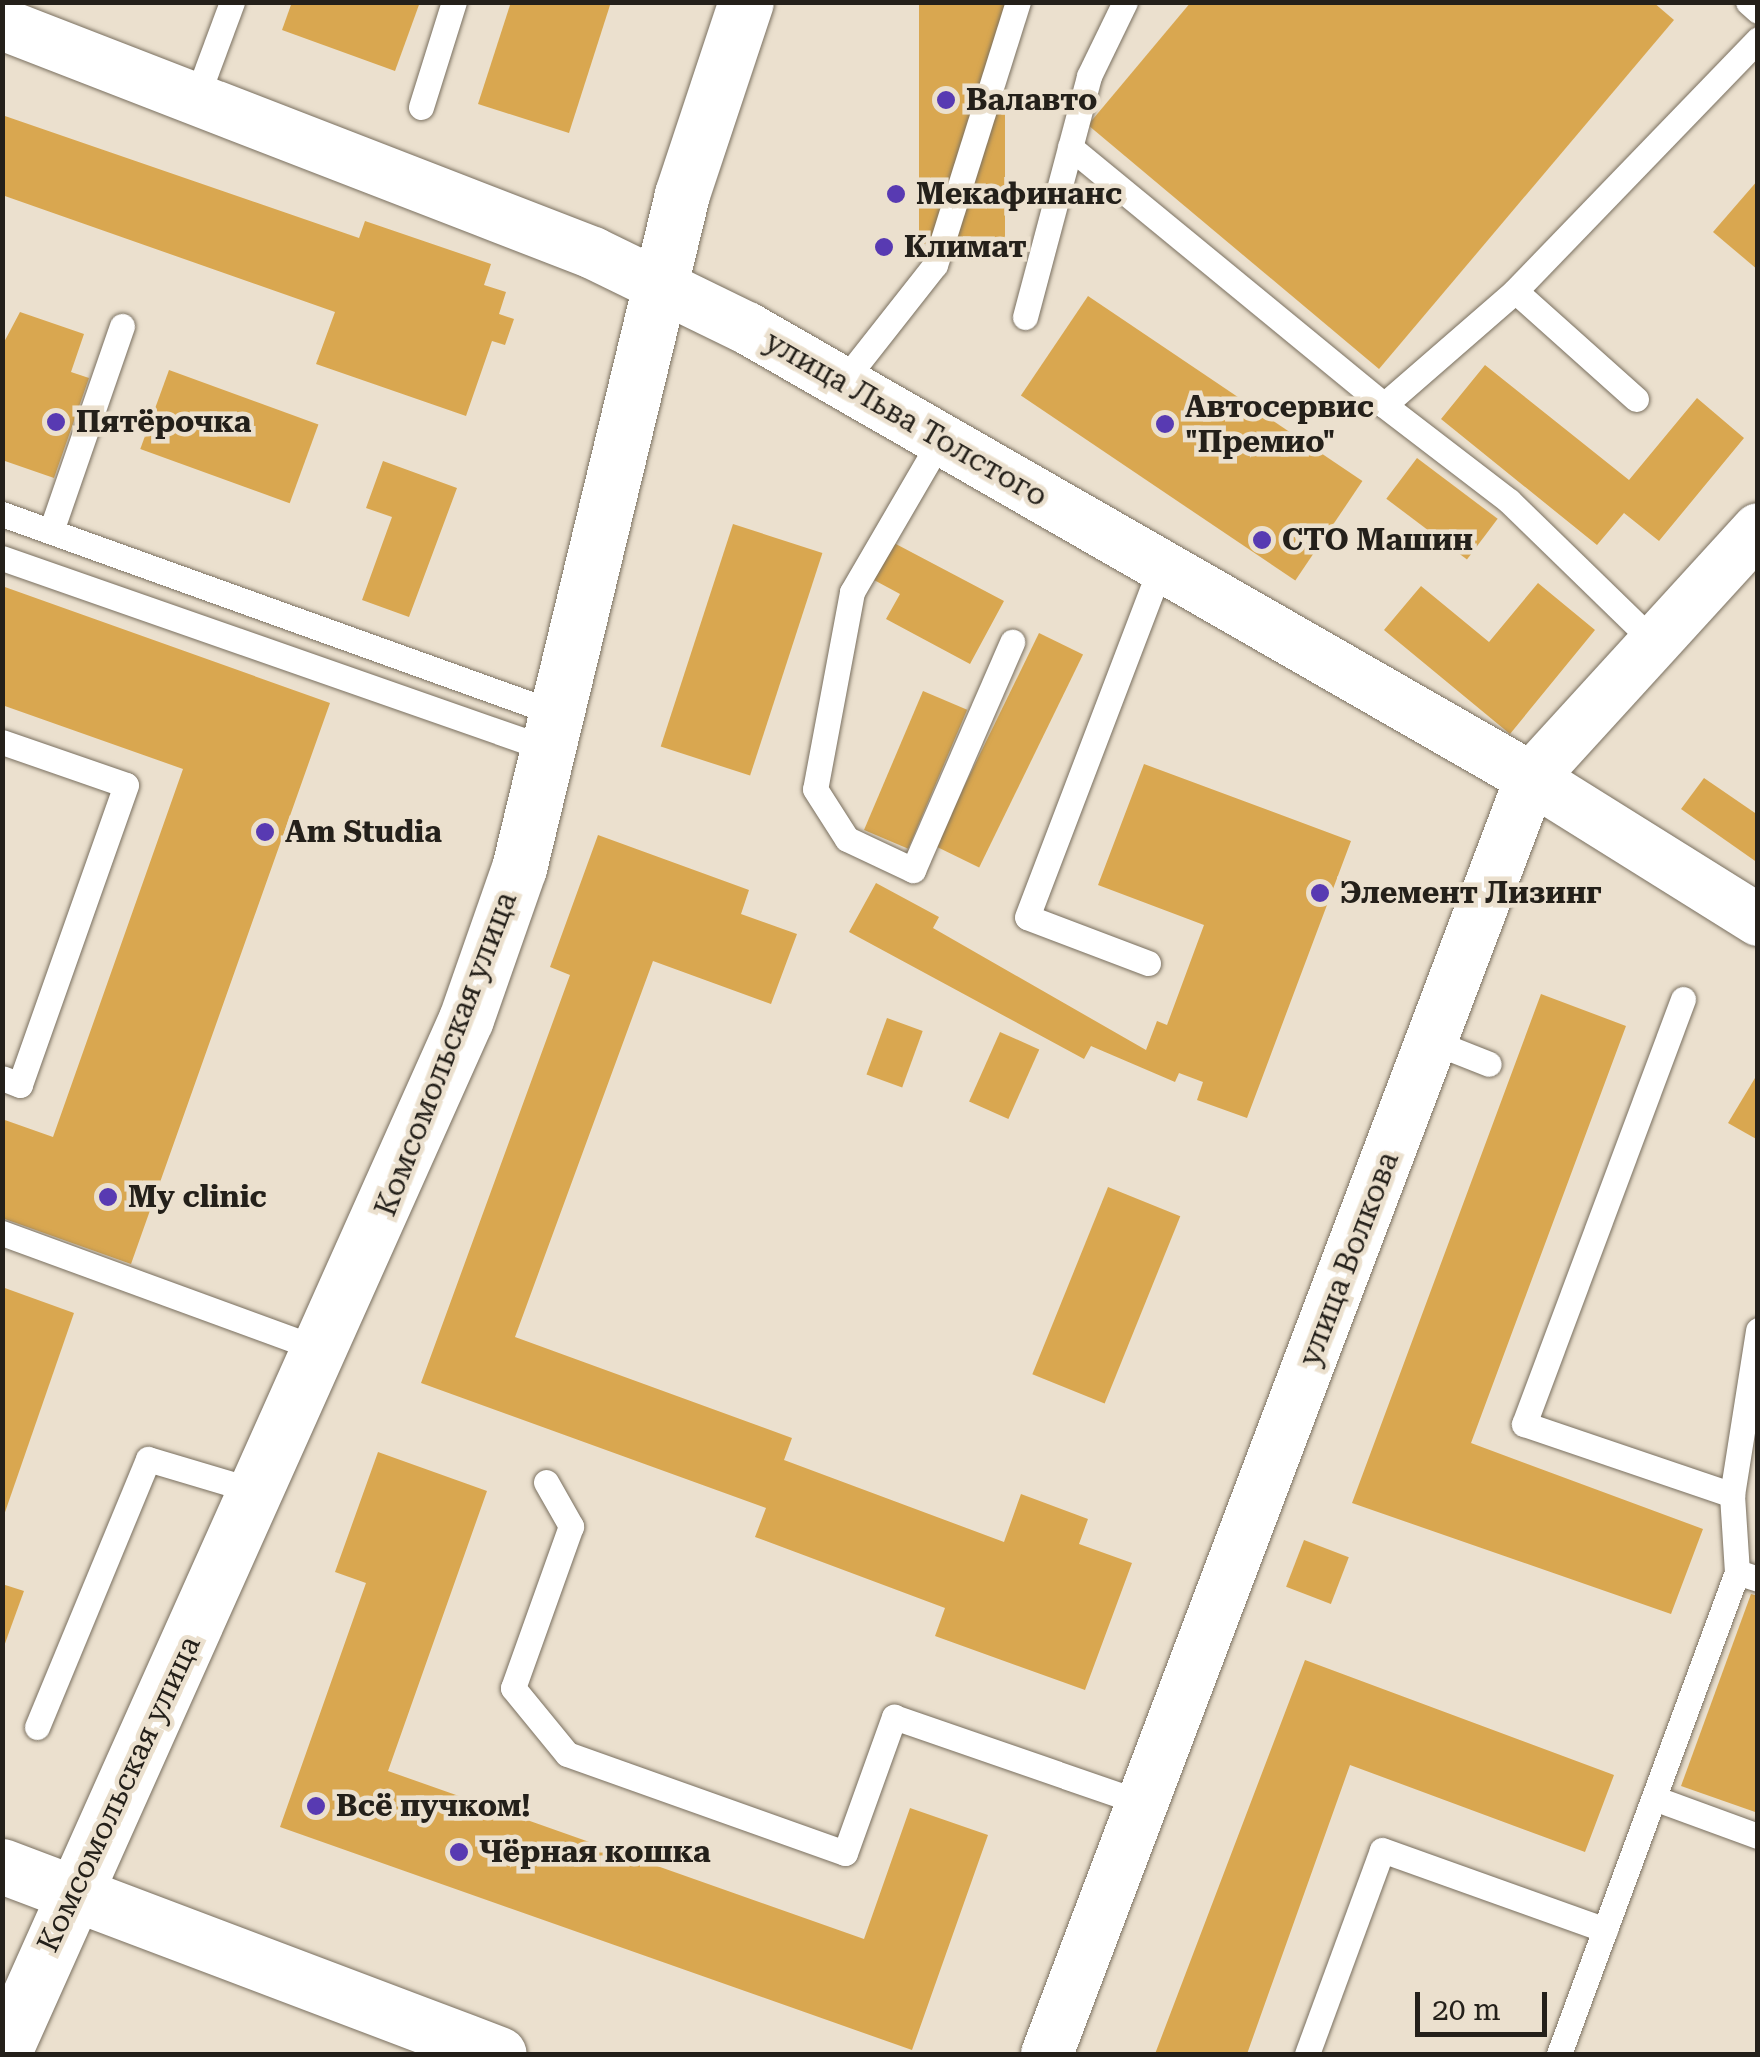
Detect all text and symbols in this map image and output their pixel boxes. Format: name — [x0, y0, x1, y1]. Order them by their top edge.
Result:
place label: Валавто — [966, 82, 1097, 118]
marker: Валавто — [935, 89, 957, 111]
place label: Мекафинанс — [916, 176, 1122, 212]
marker: Мекафинанс — [885, 183, 907, 205]
place label: Климат — [904, 229, 1027, 265]
marker: Климат — [873, 236, 895, 258]
street label: улица Льва Толстого — [758, 323, 1054, 515]
place label: Автосервис "Премио" — [1185, 389, 1374, 460]
place label: Пятёрочка — [76, 404, 251, 440]
marker: Пятёрочка — [45, 411, 67, 433]
marker: Автосервис "Премио" — [1154, 413, 1176, 435]
place label: СТО Машин — [1282, 522, 1473, 558]
marker: СТО Машин — [1251, 529, 1273, 551]
place label: Am Studia — [285, 814, 442, 850]
marker: Am Studia — [254, 821, 276, 843]
place label: Элемент Лизинг — [1340, 875, 1602, 911]
marker: Элемент Лизинг — [1309, 882, 1331, 904]
street label: Комсомольская улица — [367, 887, 525, 1221]
street label: улица Волкова — [1292, 1147, 1406, 1371]
place label: My clinic — [128, 1179, 267, 1215]
marker: My clinic — [97, 1186, 119, 1208]
street label: Комсомольская улица — [30, 1630, 208, 1958]
place label: Всё пучком! — [336, 1788, 531, 1824]
marker: Всё пучком! — [305, 1795, 327, 1817]
place label: Чёрная кошка — [479, 1834, 711, 1870]
marker: Чёрная кошка — [448, 1841, 470, 1863]
scale bar — [1420, 1972, 1552, 2034]
text: 20 m — [1432, 1992, 1501, 2027]

